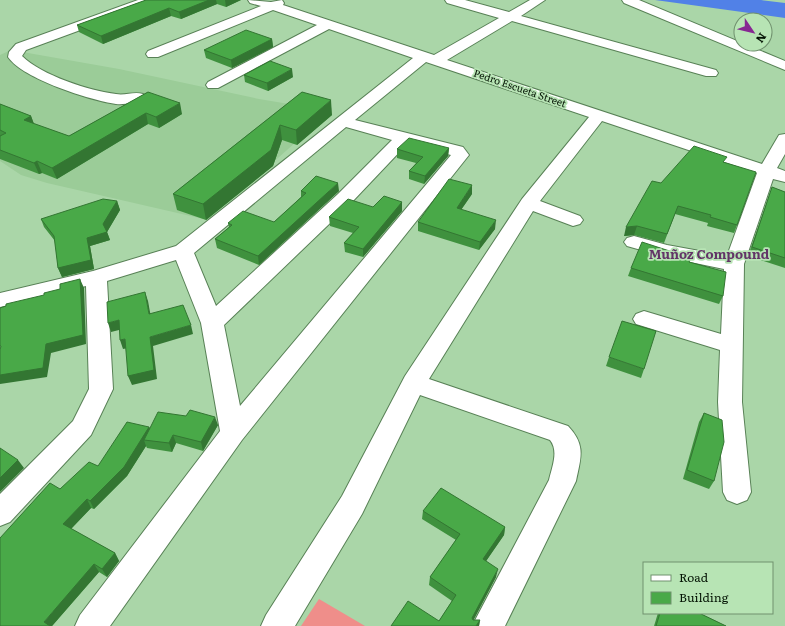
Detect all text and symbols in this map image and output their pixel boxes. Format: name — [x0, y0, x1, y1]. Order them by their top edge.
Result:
north arrow — [733, 12, 773, 52]
text: N — [753, 30, 771, 47]
street label: Pedro Escueta Street — [472, 65, 568, 110]
district label: Muñoz Compound — [649, 244, 770, 263]
legend — [643, 562, 773, 614]
text: Road — [679, 568, 709, 586]
text: Building — [679, 588, 729, 606]

